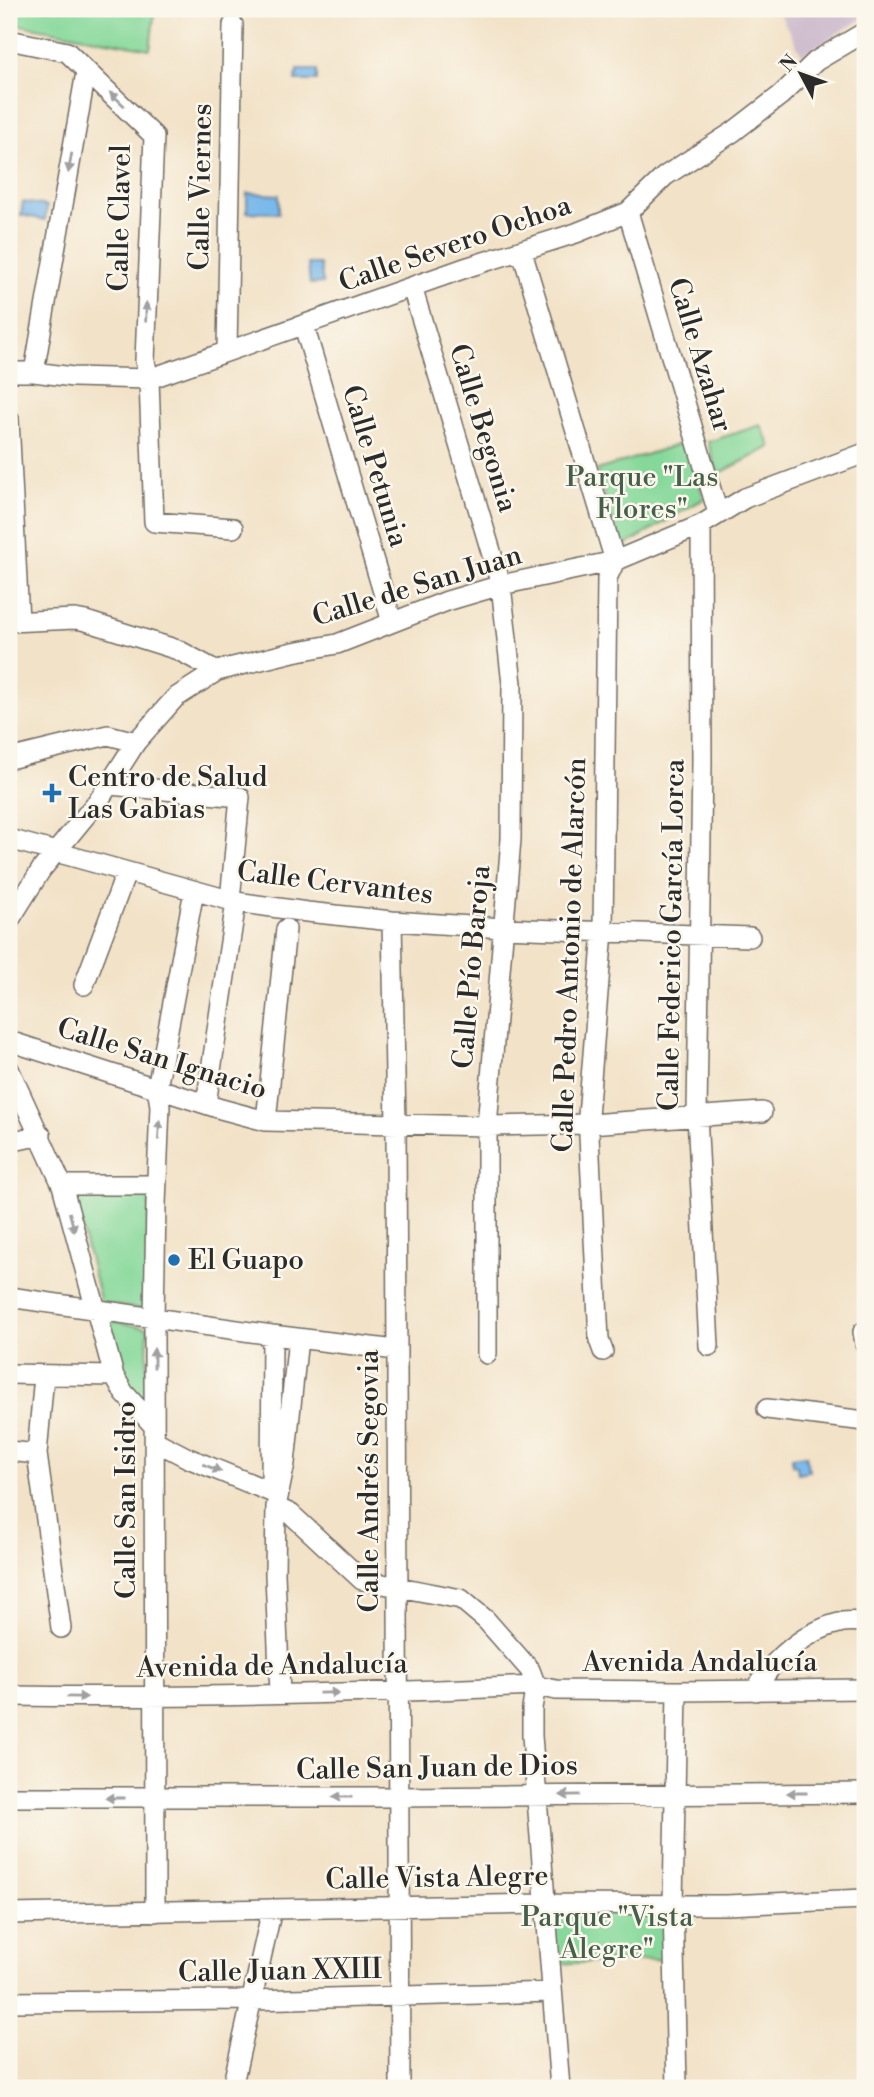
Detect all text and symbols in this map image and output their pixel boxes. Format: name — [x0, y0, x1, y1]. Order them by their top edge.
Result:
north arrow — [766, 38, 836, 108]
text: N — [775, 50, 803, 77]
one-way arrow — [109, 92, 126, 108]
street label: Calle Viernes — [182, 103, 220, 271]
street label: Calle Clavel — [101, 144, 139, 292]
one-way arrow — [64, 152, 75, 174]
street label: Calle Severo Ochoa — [334, 188, 577, 300]
street label: Calle Azahar — [660, 274, 740, 436]
one-way arrow — [140, 300, 151, 322]
street label: Calle Begonia — [441, 340, 525, 517]
street label: Calle Petunia — [334, 381, 416, 552]
park label: Parque "Las Flores" — [566, 460, 718, 527]
street label: Calle de San Juan — [308, 537, 526, 634]
street label: Calle Pedro Antonio de Alarcón — [546, 757, 594, 1153]
street label: Calle Federico García Lorca — [651, 758, 693, 1111]
place label: Centro de Salud Las Gabias — [68, 760, 268, 827]
marker: Centro de Salud Las Gabias — [42, 783, 62, 803]
street label: Calle Cervantes — [235, 854, 435, 912]
street label: Calle Pío Baroja — [446, 863, 498, 1070]
street label: Calle San Ignacio — [53, 1010, 271, 1108]
one-way arrow — [154, 1119, 165, 1141]
one-way arrow — [67, 1211, 78, 1233]
place label: El Guapo — [188, 1243, 304, 1278]
marker: El Guapo — [166, 1252, 182, 1268]
one-way arrow — [148, 1347, 160, 1369]
street label: Calle Andrés Segovia — [352, 1349, 387, 1612]
street label: Calle San Isidro — [109, 1401, 144, 1599]
one-way arrow — [202, 1462, 223, 1473]
street label: Avenida Andalucía — [581, 1645, 818, 1680]
street label: Avenida de Andalucía — [135, 1646, 409, 1686]
one-way arrow — [318, 1687, 340, 1699]
one-way arrow — [66, 1691, 88, 1703]
street label: Calle San Juan de Dios — [296, 1748, 578, 1788]
one-way arrow — [786, 1787, 808, 1799]
one-way arrow — [558, 1789, 580, 1801]
one-way arrow — [331, 1791, 353, 1803]
one-way arrow — [103, 1792, 125, 1804]
street label: Calle Vista Alegre — [325, 1859, 549, 1897]
park label: Parque "Vista Alegre" — [521, 1900, 694, 1967]
street label: Calle Juan XXIII — [178, 1952, 383, 1990]

